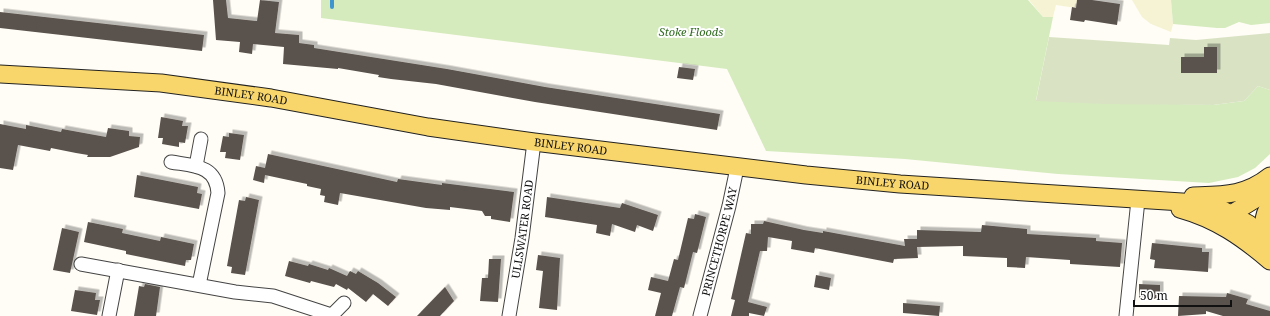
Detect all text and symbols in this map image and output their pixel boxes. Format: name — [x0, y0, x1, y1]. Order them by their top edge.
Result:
park label: Stoke Floods — [659, 24, 723, 39]
street label: BINLEY ROAD — [213, 82, 289, 108]
street label: BINLEY ROAD — [533, 134, 608, 158]
street label: BINLEY ROAD — [855, 172, 930, 193]
street label: ULLSWATER ROAD — [507, 179, 536, 279]
street label: PRINCETHORPE WAY — [698, 185, 740, 297]
scale bar — [1134, 282, 1231, 308]
text: 50 m — [1140, 287, 1168, 304]

